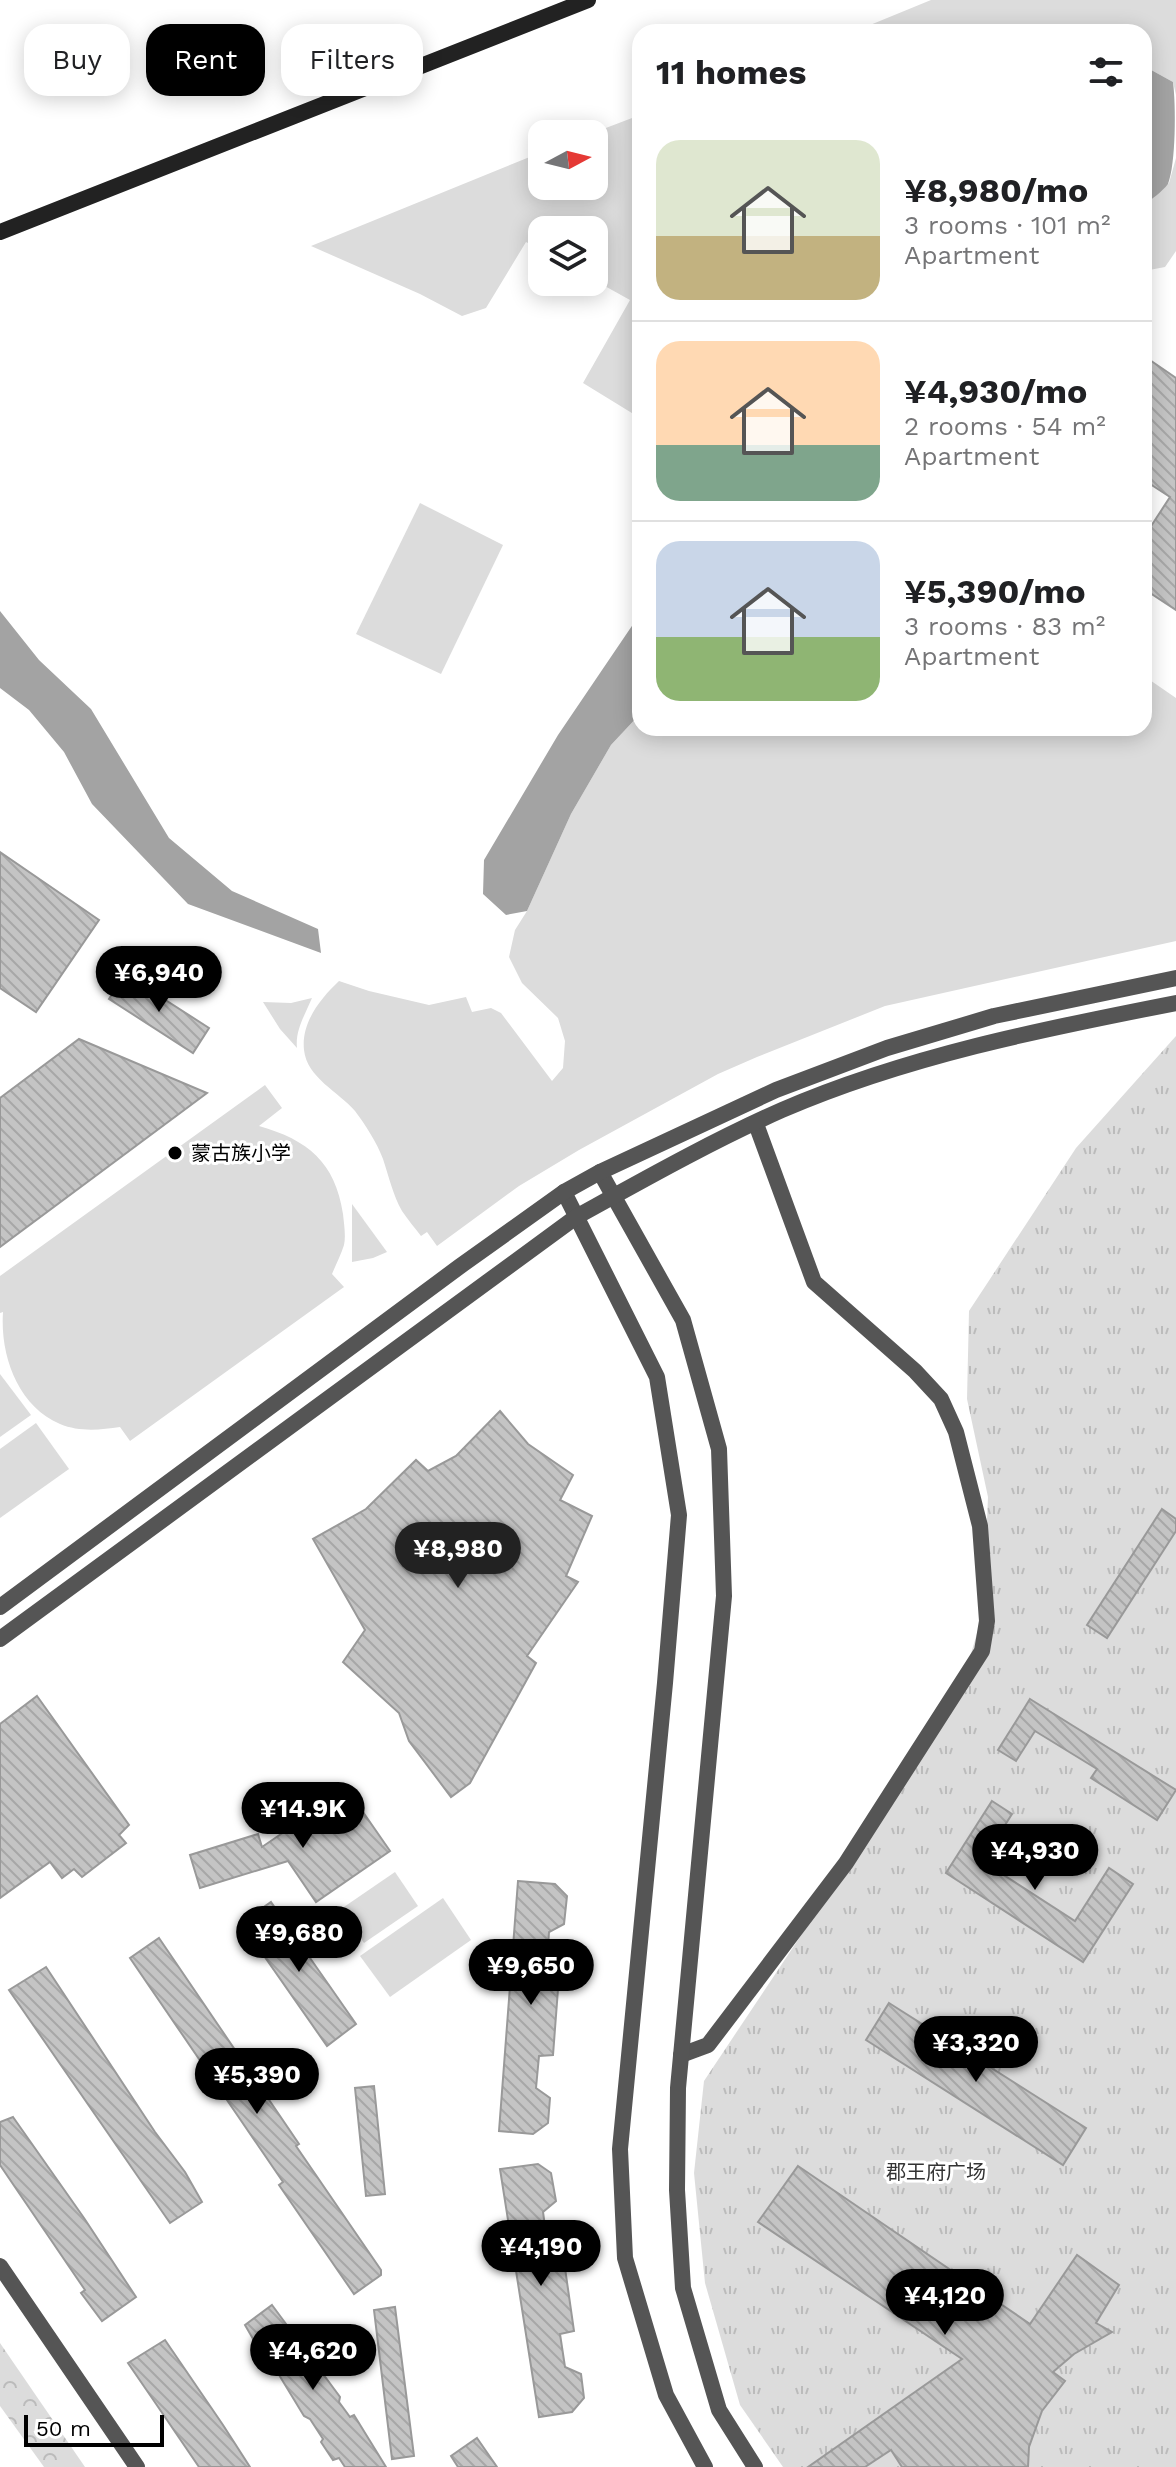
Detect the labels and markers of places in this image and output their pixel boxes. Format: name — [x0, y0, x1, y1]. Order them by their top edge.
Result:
pin: ¥6,940 — [94, 946, 224, 1014]
place label: 蒙古族小学 — [191, 1141, 291, 1165]
marker: 蒙古族小学 — [166, 1144, 184, 1162]
pin: ¥8,980 — [393, 1522, 523, 1590]
pin: ¥14.9K — [238, 1782, 368, 1850]
pin: ¥4,930 — [970, 1824, 1100, 1892]
pin: ¥9,680 — [234, 1906, 364, 1974]
pin: ¥9,650 — [466, 1939, 596, 2007]
pin: ¥3,320 — [911, 2016, 1041, 2084]
pin: ¥5,390 — [192, 2048, 322, 2116]
pin: ¥4,190 — [476, 2220, 606, 2288]
pin: ¥4,120 — [880, 2269, 1010, 2337]
pin: ¥4,620 — [248, 2324, 378, 2392]

